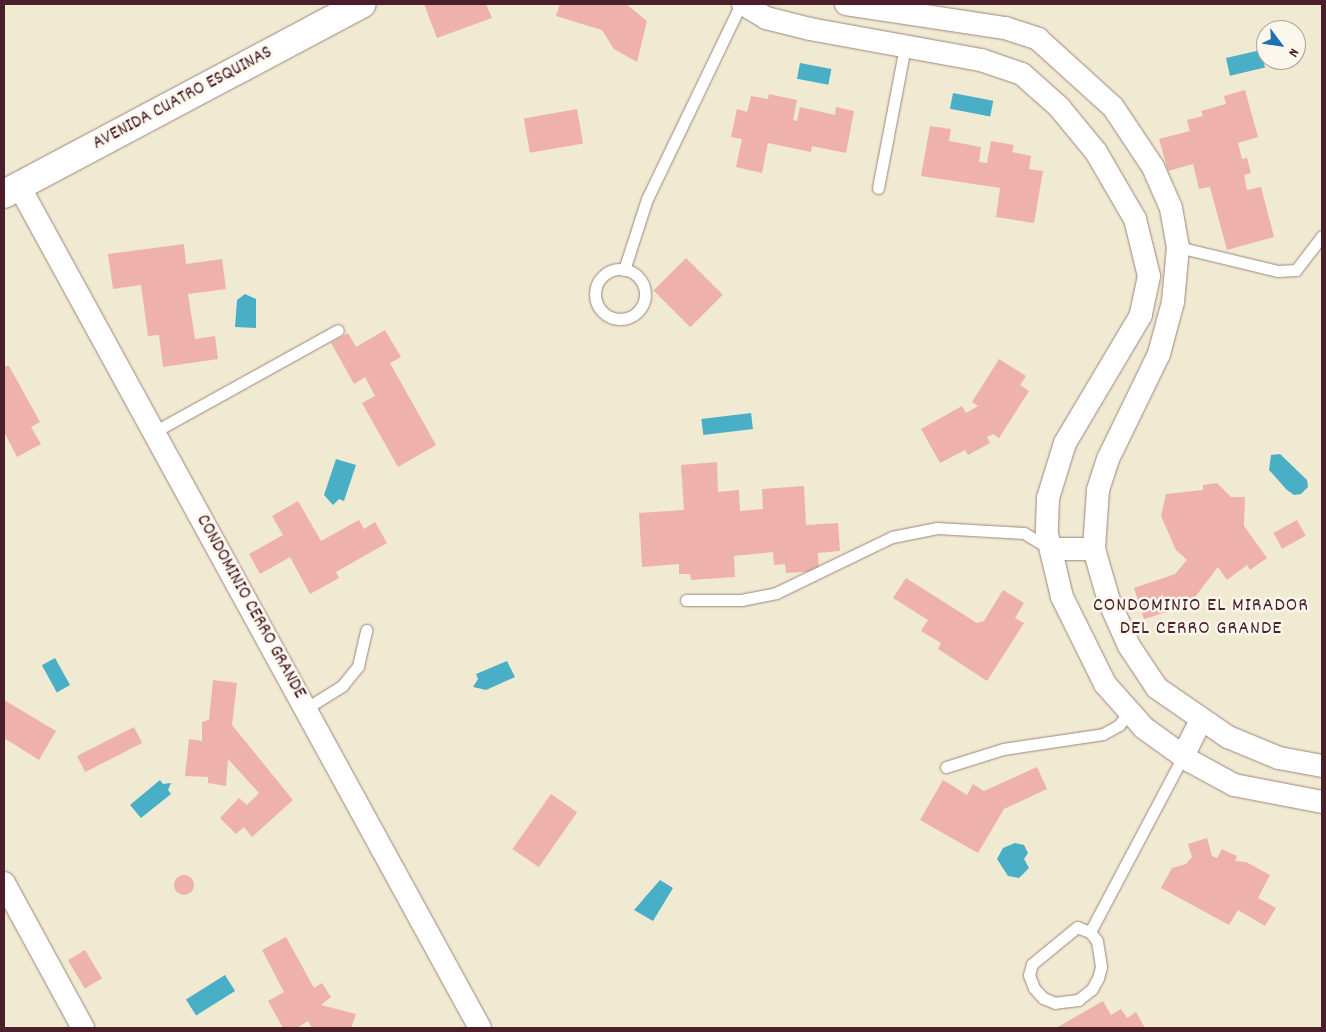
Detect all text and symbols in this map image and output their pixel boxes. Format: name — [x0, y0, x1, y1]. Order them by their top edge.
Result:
north arrow — [1256, 20, 1306, 70]
street label: AVENIDA CUATRO ESQUINAS — [89, 42, 277, 156]
text: N — [1283, 44, 1303, 60]
street label: CONDOMINIO CERRO GRANDE — [190, 511, 310, 703]
district label: CONDOMINIO EL MIRADOR DEL CERRO GRANDE — [1090, 594, 1312, 641]

